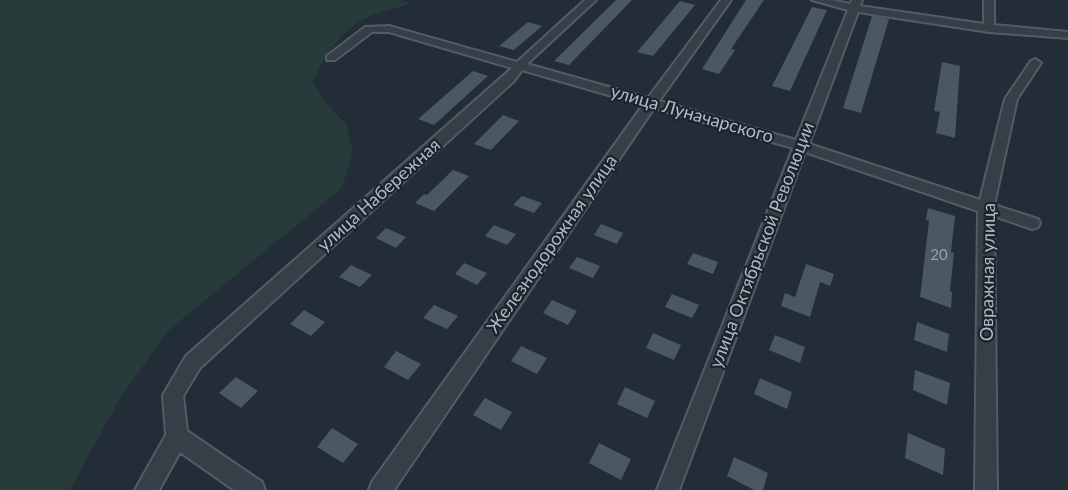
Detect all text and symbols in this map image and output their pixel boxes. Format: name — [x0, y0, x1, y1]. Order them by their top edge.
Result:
street label: улица Луначарского — [608, 79, 776, 147]
street label: улица Октябрьской Революции — [704, 119, 818, 371]
street label: улица Набережная — [312, 133, 444, 255]
street label: Железнодорожная улица — [481, 150, 621, 337]
street label: Овражная улица — [975, 203, 999, 341]
house number: 20 — [930, 245, 948, 263]

